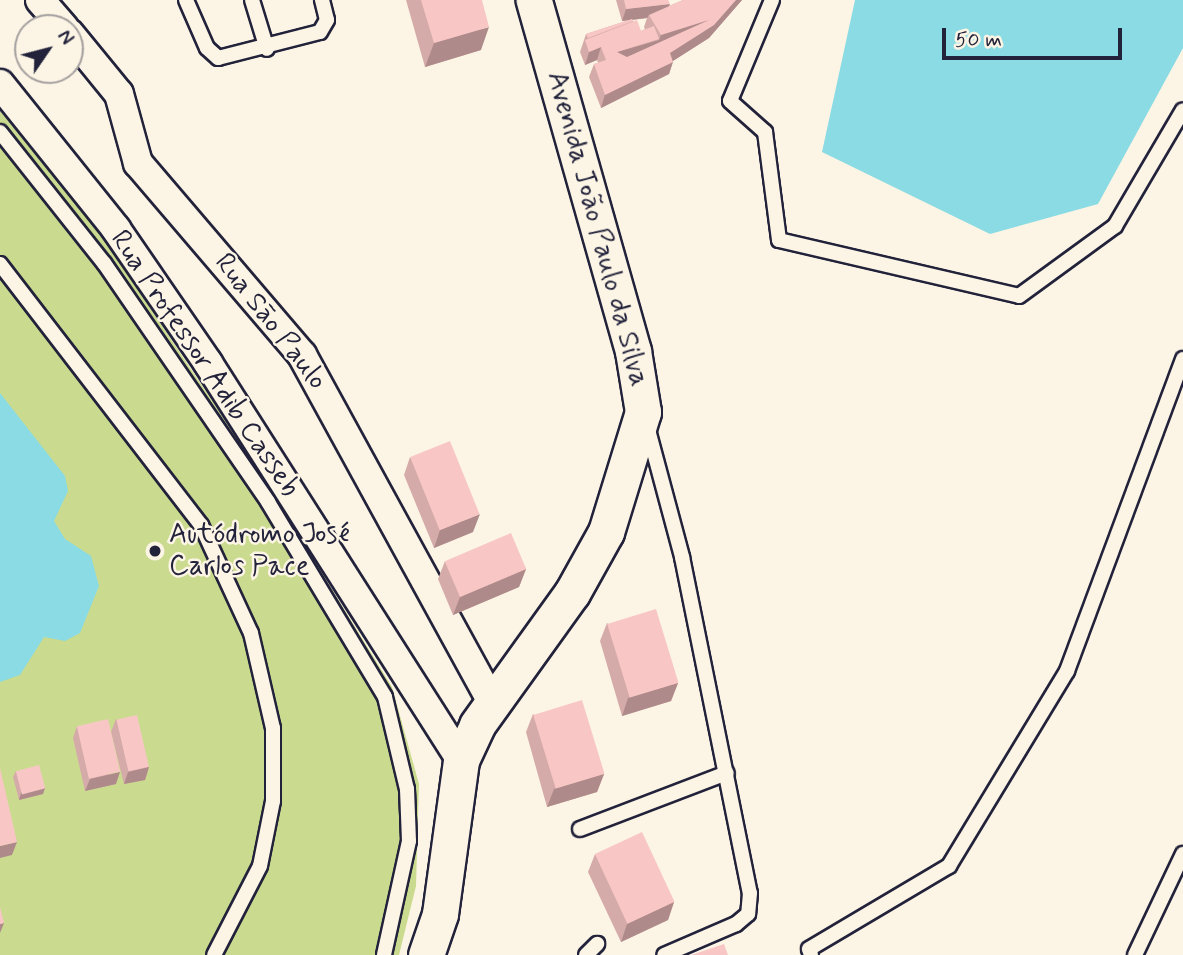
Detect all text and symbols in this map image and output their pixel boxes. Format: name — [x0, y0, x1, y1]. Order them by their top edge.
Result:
north arrow — [14, 14, 84, 84]
scale bar — [945, 14, 1125, 58]
text: N — [51, 25, 79, 50]
text: 50 m — [955, 26, 1002, 54]
street label: Avenida João Paulo da Silva — [540, 72, 654, 386]
street label: Rua Professor Adib Casseb — [102, 224, 306, 504]
street label: Rua Sāo Paulo — [209, 250, 331, 394]
place label: Autódromo José Carlos Pace — [169, 518, 354, 584]
marker: Autódromo José Carlos Pace — [147, 543, 163, 559]

